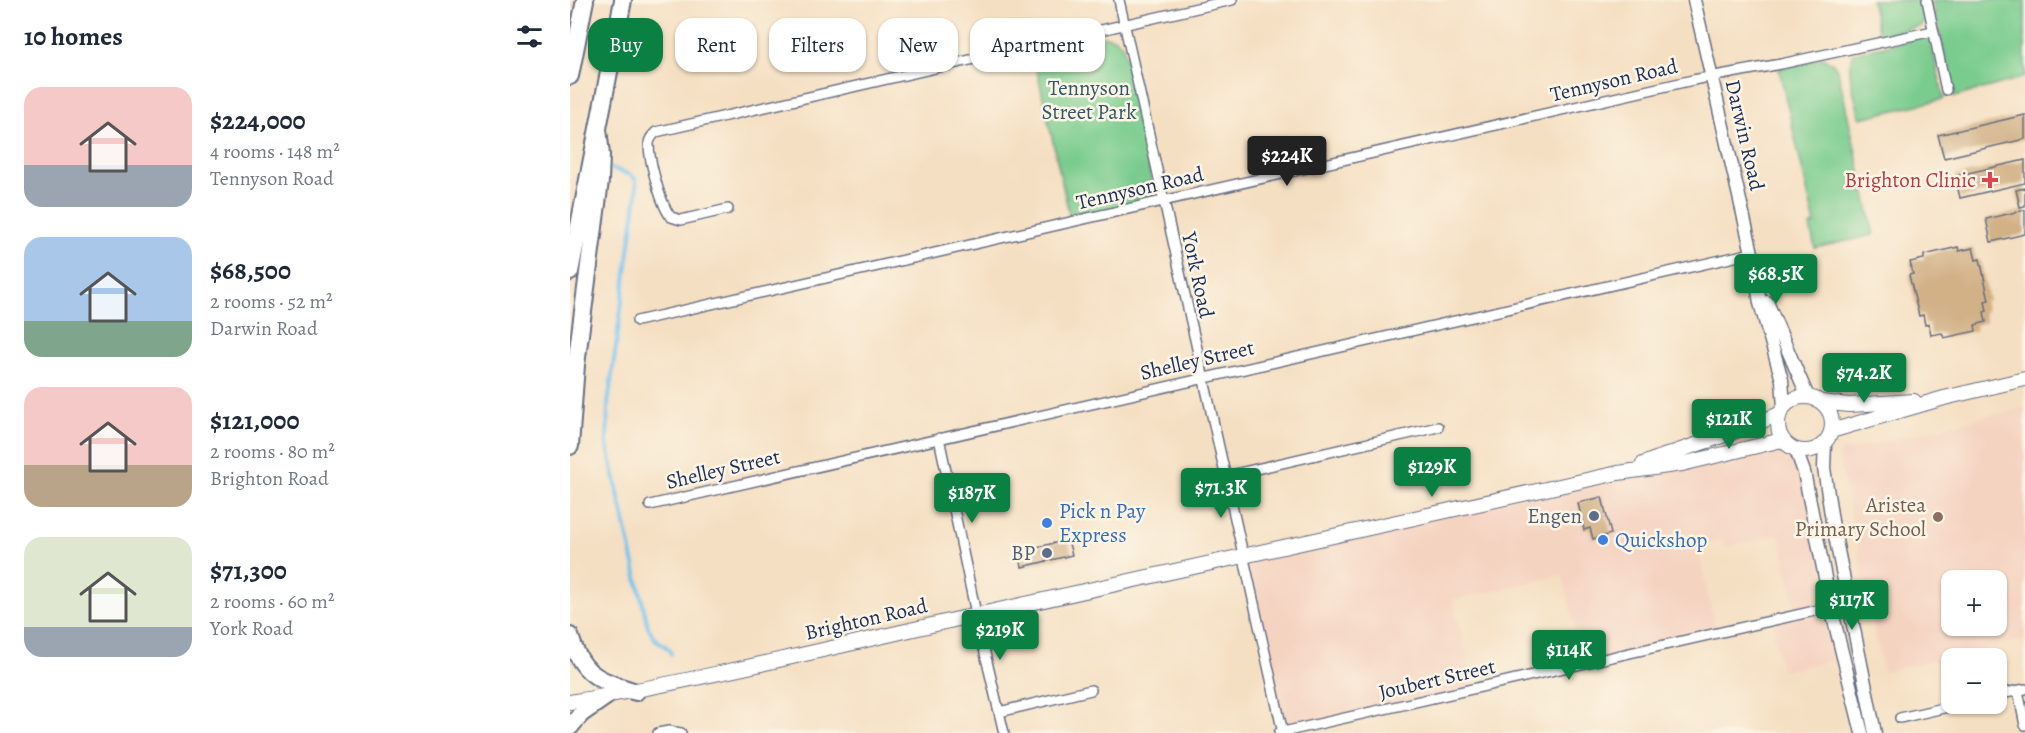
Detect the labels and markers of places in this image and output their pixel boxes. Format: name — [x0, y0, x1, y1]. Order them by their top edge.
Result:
pin: $224K — [1245, 136, 1329, 187]
place label: Brighton Clinic — [1844, 166, 1976, 194]
marker: Brighton Clinic — [1981, 171, 1999, 189]
pin: $68.5K — [1727, 254, 1825, 305]
pin: $74.2K — [1815, 353, 1913, 404]
pin: $121K — [1687, 399, 1771, 450]
pin: $129K — [1390, 447, 1474, 498]
pin: $71.3K — [1172, 468, 1270, 519]
pin: $187K — [930, 473, 1014, 524]
place label: Aristea Primary School — [1795, 491, 1926, 543]
place label: Pick n Pay Express — [1059, 497, 1146, 549]
place label: Engen — [1527, 502, 1582, 530]
marker: Engen — [1587, 509, 1601, 523]
marker: Aristea Primary School — [1931, 510, 1945, 524]
marker: Pick n Pay Express — [1040, 516, 1054, 530]
place label: Quickshop — [1615, 526, 1707, 554]
marker: Quickshop — [1596, 533, 1610, 547]
place label: BP — [1011, 539, 1035, 567]
marker: BP — [1040, 546, 1054, 560]
pin: $117K — [1810, 580, 1894, 631]
pin: $219K — [958, 610, 1042, 661]
pin: $114K — [1527, 630, 1611, 681]

